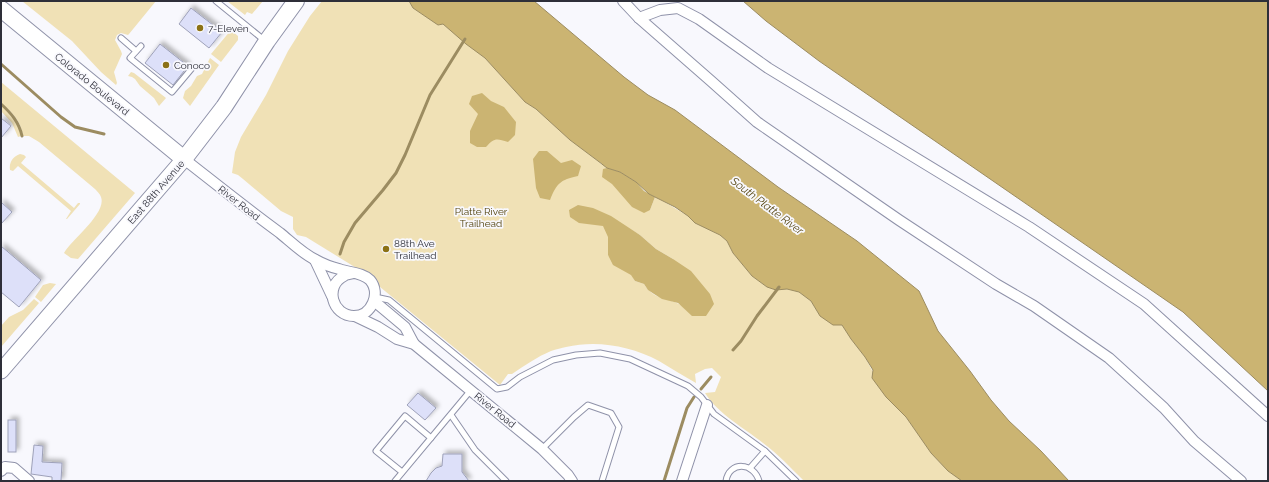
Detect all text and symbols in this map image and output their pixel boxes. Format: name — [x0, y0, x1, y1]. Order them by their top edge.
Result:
marker: 7-Eleven — [195, 23, 205, 33]
place label: 7-Eleven — [208, 23, 249, 34]
street label: Colorado Boulevard — [53, 51, 131, 117]
marker: Conoco — [161, 60, 171, 70]
place label: Conoco — [174, 60, 210, 71]
street label: East 88th Avenue — [125, 158, 187, 226]
water label: South Platte River — [727, 174, 807, 238]
street label: River Road — [216, 183, 262, 223]
park label: Platte River Trailhead — [455, 206, 508, 229]
place label: 88th Ave Trailhead — [394, 238, 436, 261]
marker: 88th Ave Trailhead — [381, 244, 391, 254]
street label: River Road — [472, 390, 518, 430]

